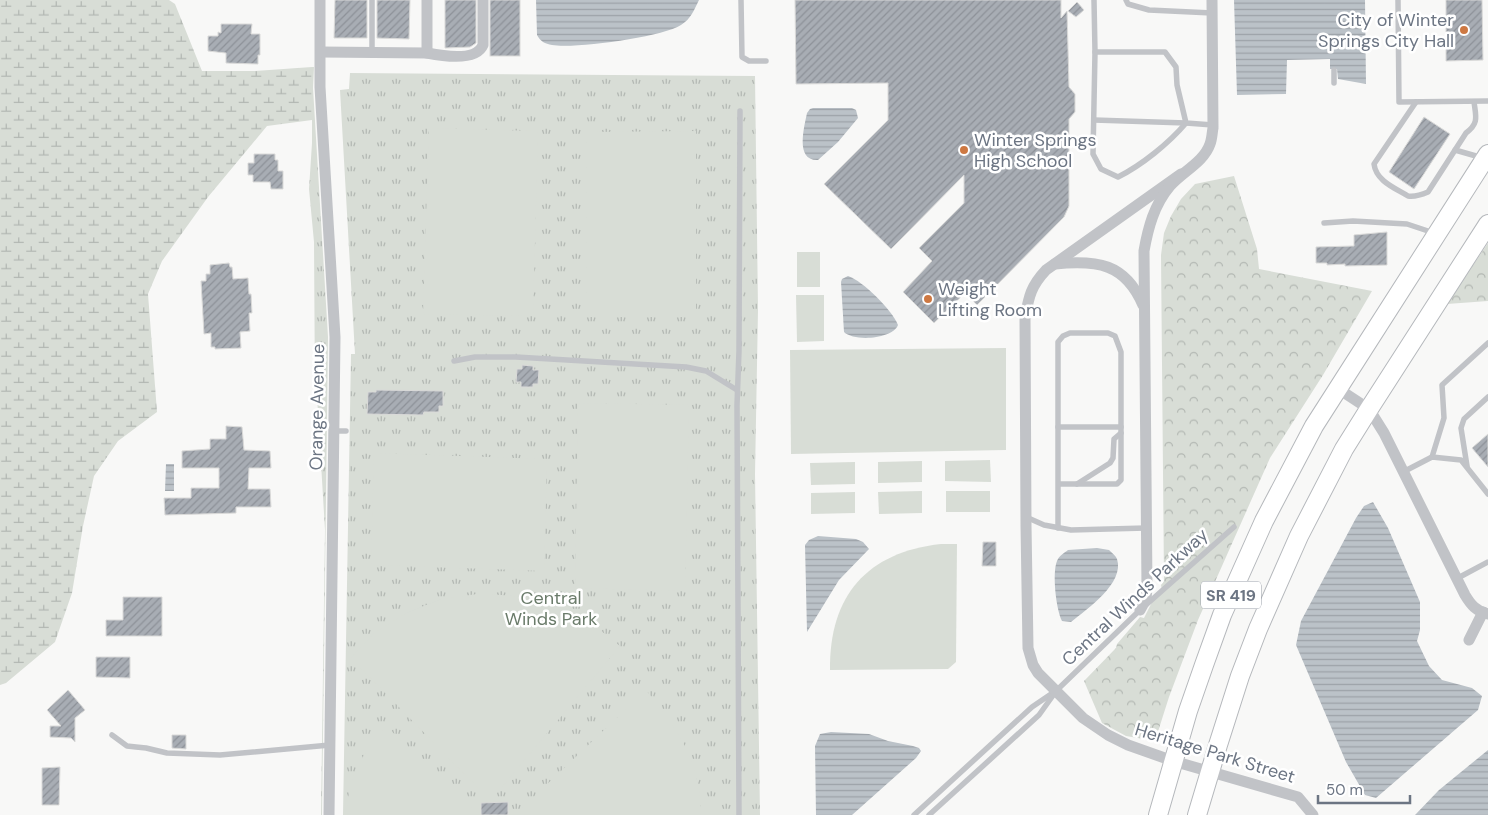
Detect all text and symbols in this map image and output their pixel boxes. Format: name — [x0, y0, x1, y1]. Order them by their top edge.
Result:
place label: City of Winter Springs City Hall — [1318, 8, 1454, 53]
marker: City of Winter Springs City Hall — [1458, 24, 1470, 36]
place label: Winter Springs High School — [974, 128, 1097, 173]
marker: Winter Springs High School — [958, 144, 970, 156]
place label: Weight Lifting Room — [938, 277, 1042, 322]
marker: Weight Lifting Room — [922, 293, 934, 305]
street label: Orange Avenue — [304, 344, 330, 470]
street label: Central Winds Parkway — [1057, 523, 1213, 671]
road number: SR 419 — [1201, 582, 1261, 608]
park label: Central Winds Park — [505, 586, 597, 631]
street label: Heritage Park Street — [1132, 717, 1298, 789]
scale bar — [1318, 772, 1410, 804]
text: 50 m — [1326, 780, 1363, 800]

